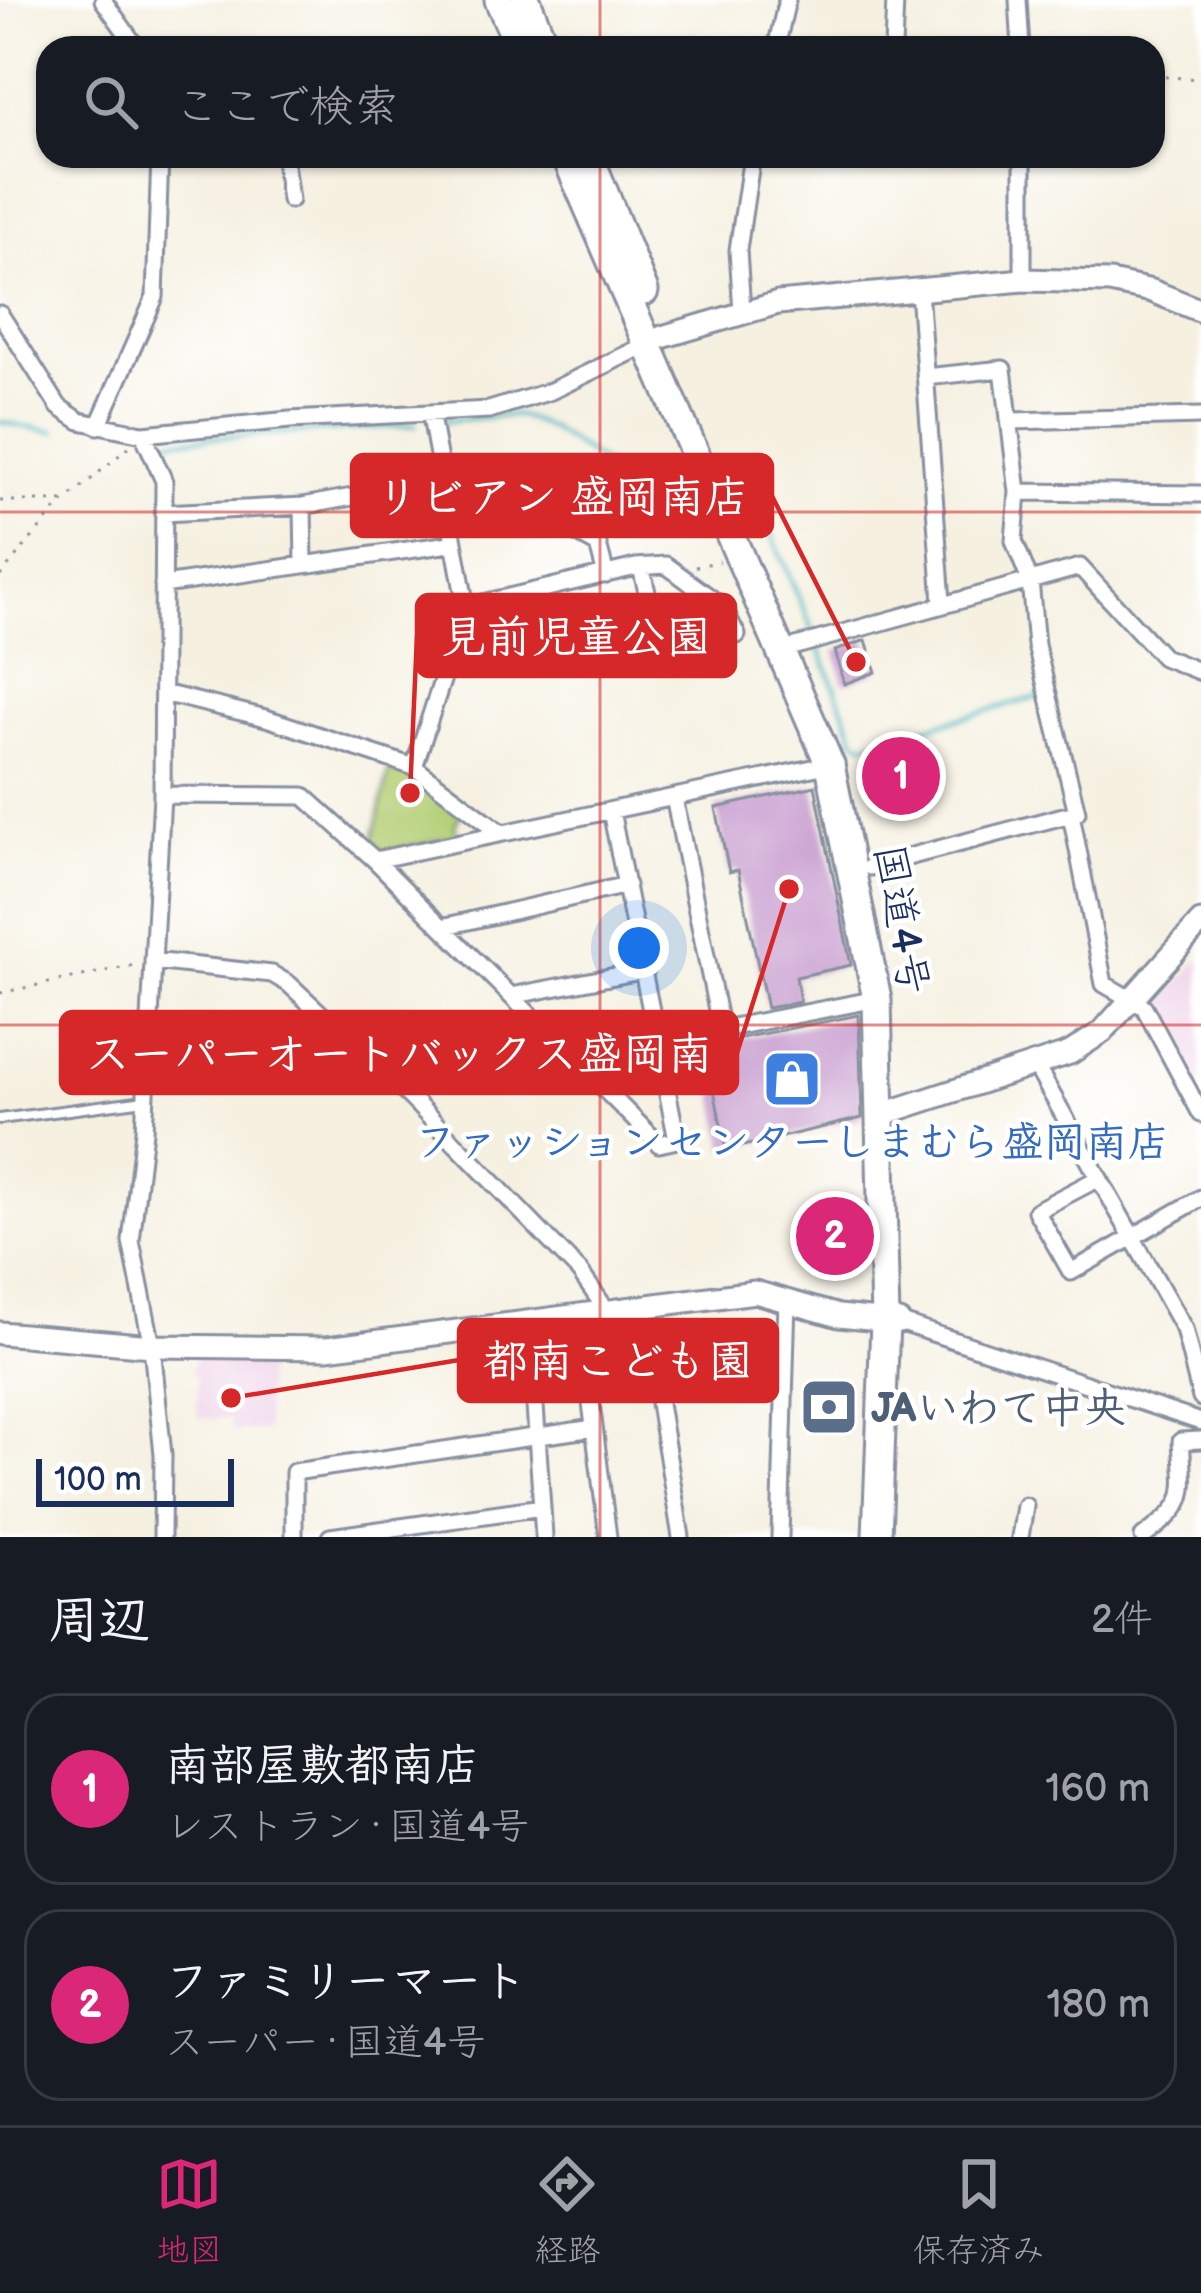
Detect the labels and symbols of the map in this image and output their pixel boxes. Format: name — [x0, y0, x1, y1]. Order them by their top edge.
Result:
callout: リビアン 盛岡南店 — [352, 455, 772, 536]
text: リビアン 盛岡南店 — [375, 471, 749, 526]
callout: 見前児童公園 — [417, 595, 735, 676]
text: 見前児童公園 — [441, 611, 711, 666]
pin: 1 — [862, 731, 940, 821]
street label: 国道4号 — [862, 840, 939, 999]
your location — [609, 918, 669, 978]
callout: スーパーオートバックス盛岡南 — [61, 1012, 737, 1093]
text: スーパーオートバックス盛岡南 — [85, 1028, 713, 1083]
shop icon: ファッションセンターしまむら盛岡南店 — [761, 1048, 823, 1110]
place label: ファッションセンターしまむら盛岡南店 — [414, 1118, 1170, 1169]
pin: 2 — [796, 1191, 874, 1281]
callout: 都南こども園 — [459, 1320, 777, 1401]
text: 都南こども園 — [483, 1335, 753, 1390]
bank icon: JAいわて中央 — [798, 1376, 860, 1438]
place label: JAいわて中央 — [871, 1384, 1126, 1435]
scale bar — [36, 1453, 234, 1506]

